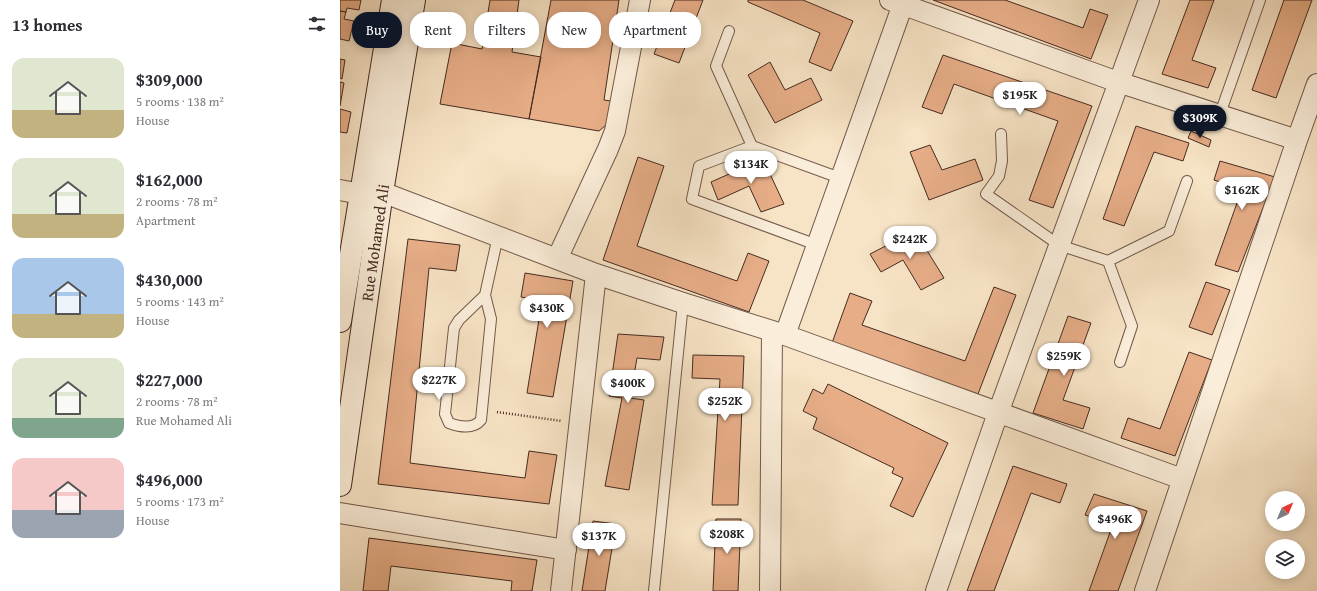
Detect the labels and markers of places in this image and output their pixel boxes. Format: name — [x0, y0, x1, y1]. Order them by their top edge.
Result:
pin: $195K — [992, 82, 1048, 116]
pin: $309K — [1172, 105, 1228, 139]
pin: $134K — [723, 151, 779, 185]
pin: $162K — [1214, 177, 1270, 211]
pin: $242K — [882, 226, 938, 260]
pin: $430K — [519, 295, 575, 329]
pin: $259K — [1036, 343, 1092, 377]
pin: $227K — [411, 367, 467, 401]
pin: $400K — [600, 370, 656, 404]
pin: $252K — [697, 388, 753, 422]
pin: $496K — [1087, 506, 1143, 540]
pin: $208K — [699, 521, 755, 555]
pin: $137K — [571, 523, 627, 557]

